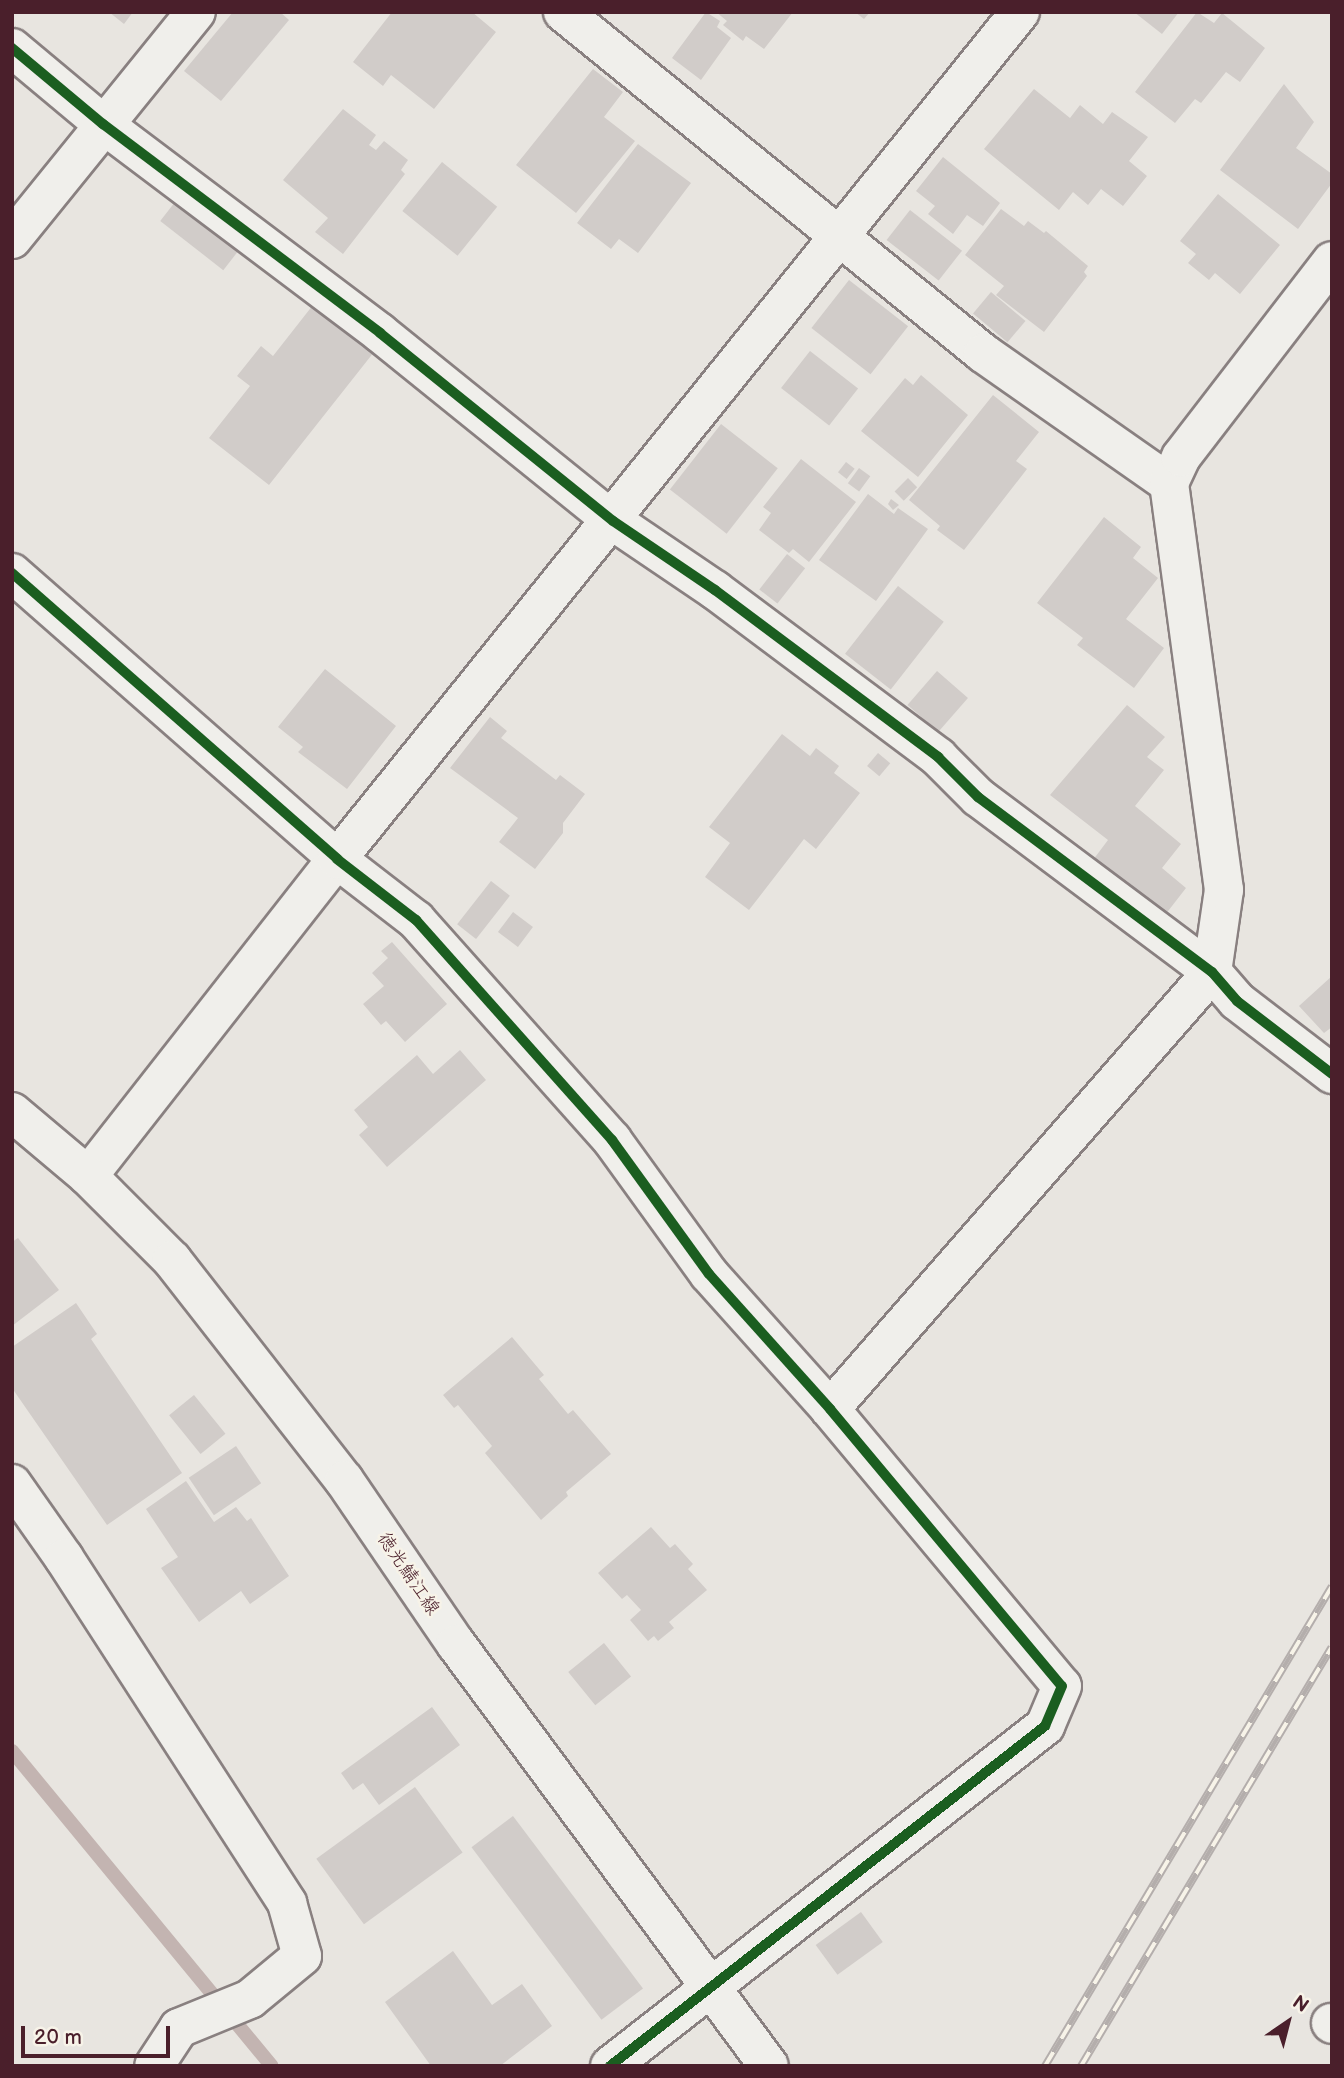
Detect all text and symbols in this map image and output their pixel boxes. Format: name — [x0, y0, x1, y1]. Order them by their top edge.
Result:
street label: 徳光鯖江線 — [372, 1528, 444, 1620]
north arrow — [1253, 1987, 1323, 2057]
text: N — [1288, 1991, 1313, 2018]
scale bar — [24, 2011, 173, 2056]
text: 20 m — [34, 2025, 82, 2050]

